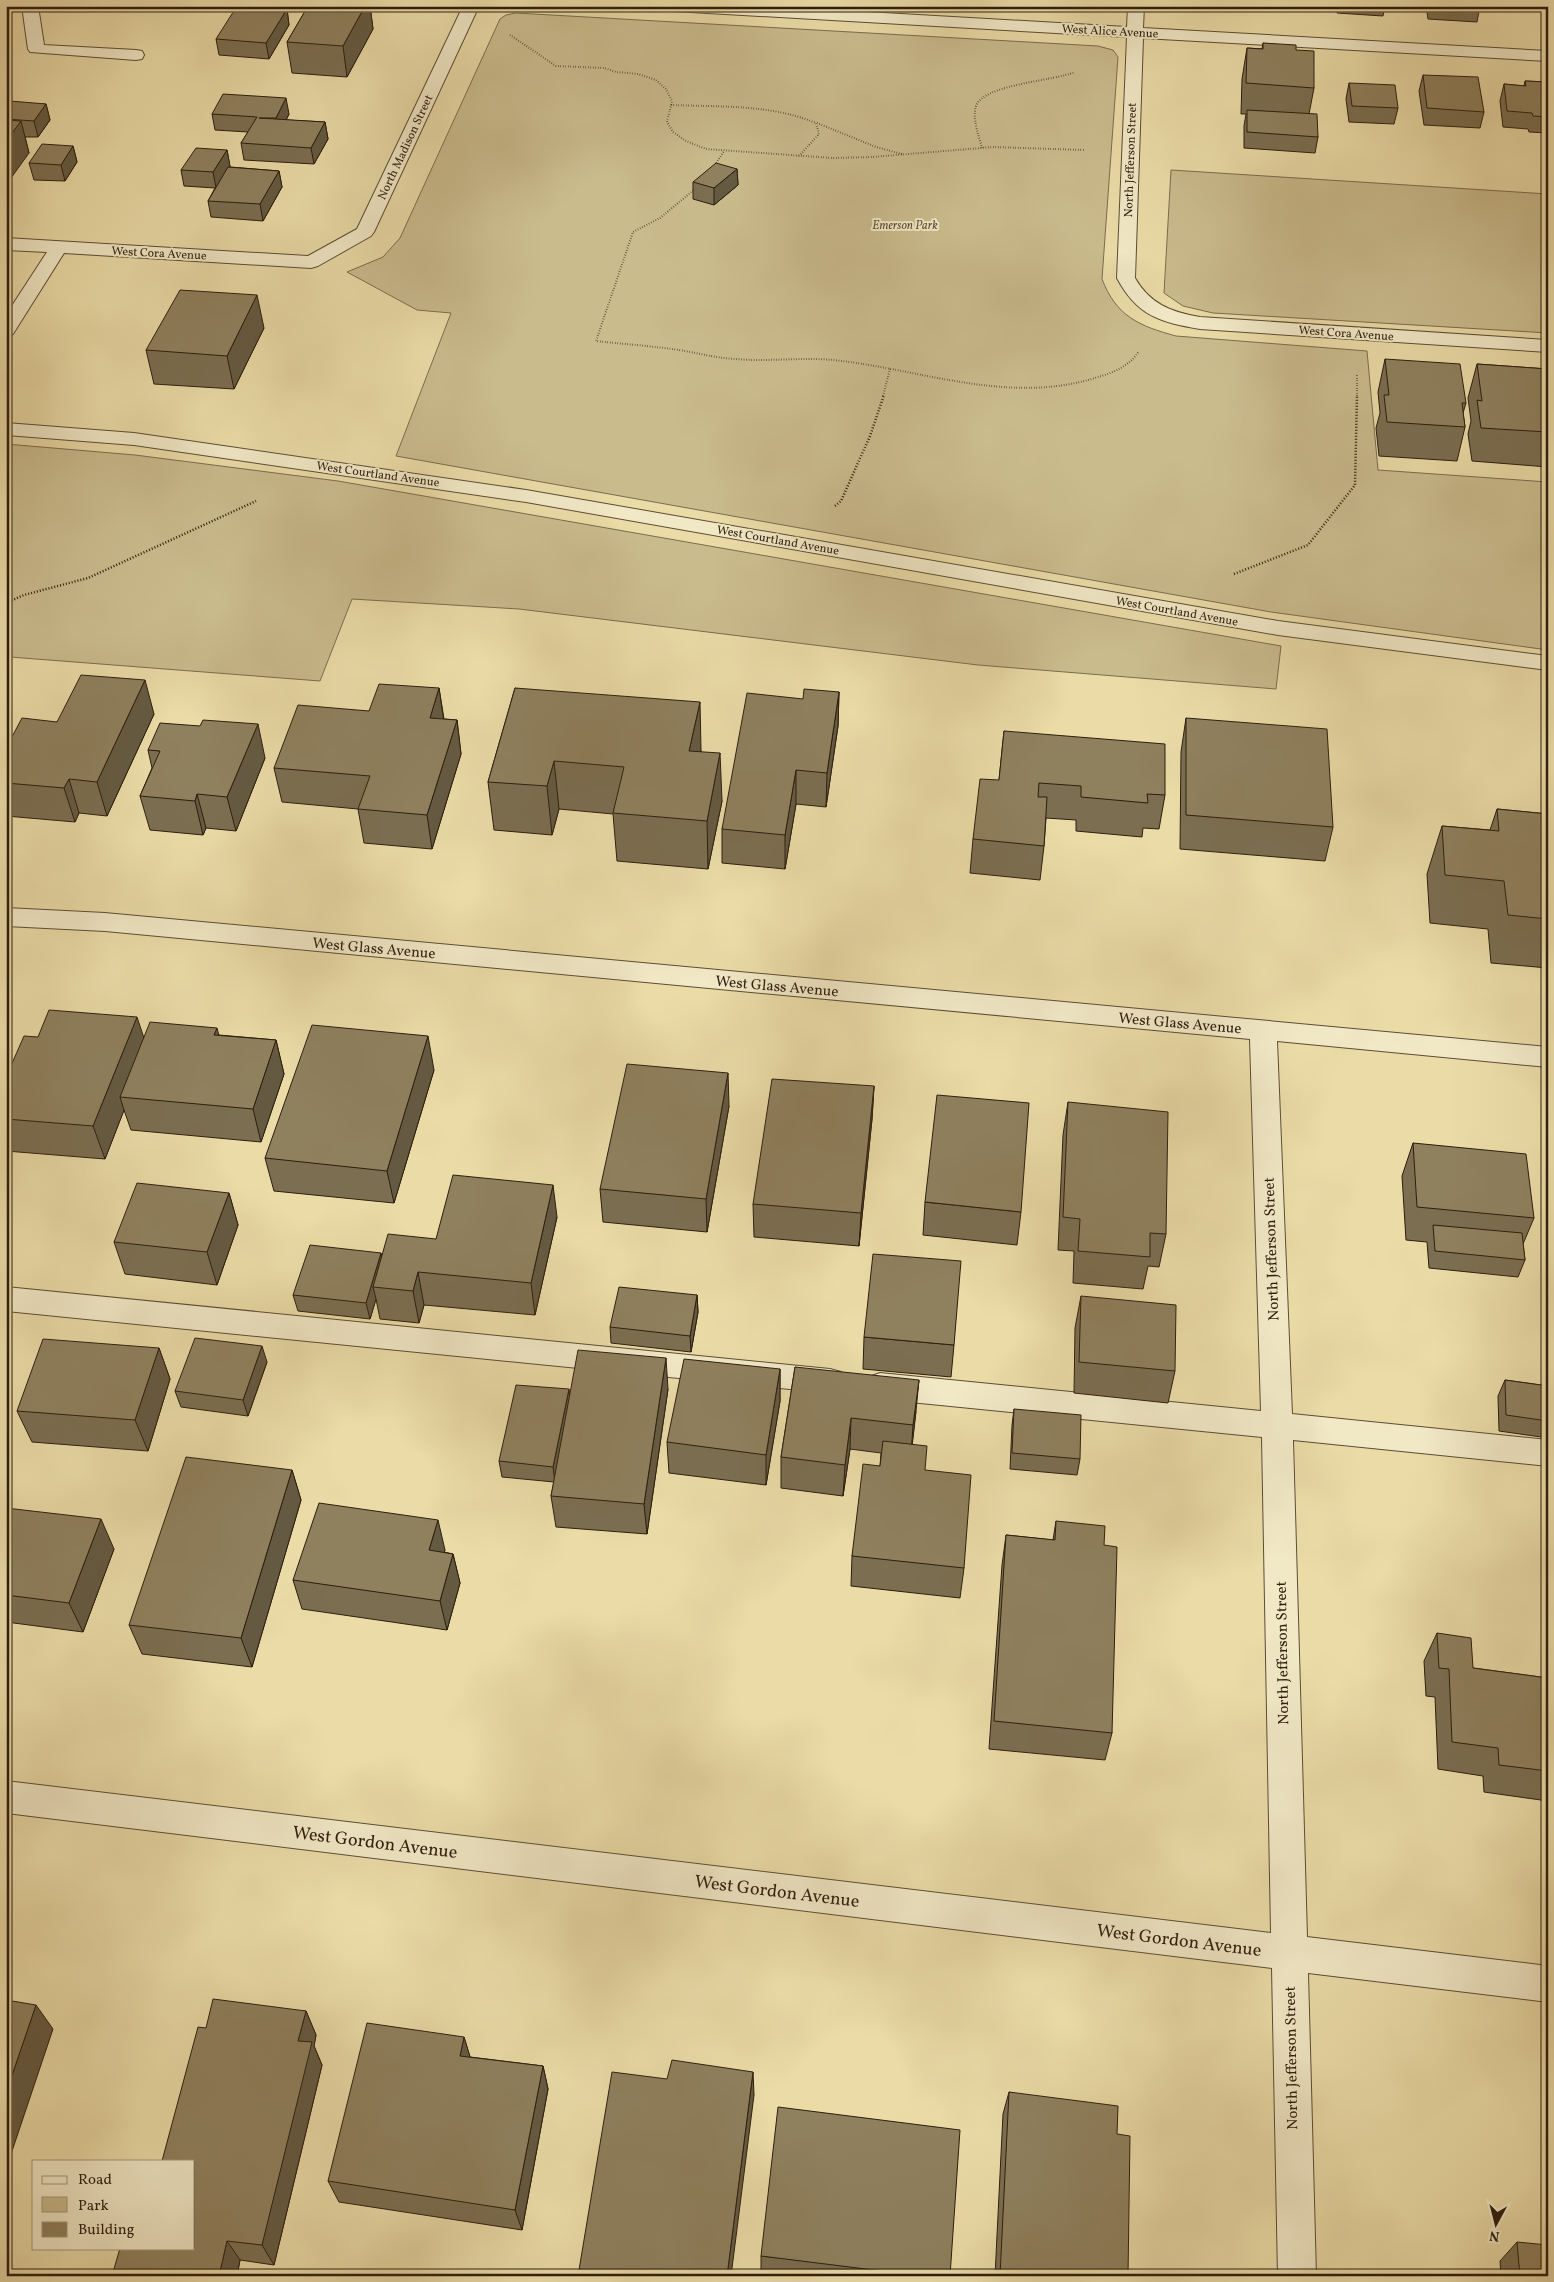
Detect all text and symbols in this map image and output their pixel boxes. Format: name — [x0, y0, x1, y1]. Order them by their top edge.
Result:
street label: West Alice Avenue — [1061, 21, 1159, 43]
street label: North Madison Street — [375, 92, 437, 203]
street label: North Jefferson Street — [1121, 102, 1141, 218]
park label: Emerson Park — [872, 218, 938, 234]
street label: West Cora Avenue — [111, 244, 207, 265]
street label: West Cora Avenue — [1298, 323, 1394, 345]
street label: West Courtland Avenue — [315, 458, 441, 492]
street label: West Courtland Avenue — [715, 522, 841, 560]
street label: West Courtland Avenue — [1114, 593, 1240, 631]
street label: West Glass Avenue — [311, 934, 436, 965]
street label: West Glass Avenue — [714, 972, 839, 1003]
street label: West Glass Avenue — [1117, 1009, 1242, 1040]
street label: North Jefferson Street — [1259, 1177, 1286, 1321]
street label: North Jefferson Street — [1272, 1581, 1295, 1725]
street label: West Gordon Avenue — [291, 1821, 459, 1866]
street label: West Gordon Avenue — [693, 1870, 861, 1915]
street label: West Gordon Avenue — [1095, 1919, 1263, 1964]
street label: North Jefferson Street — [1281, 1986, 1304, 2130]
legend — [32, 2160, 195, 2250]
text: Road — [78, 2170, 112, 2191]
text: Park — [78, 2196, 109, 2217]
north arrow — [1472, 2200, 1522, 2250]
text: Building — [78, 2220, 135, 2241]
text: N — [1488, 2225, 1501, 2245]

